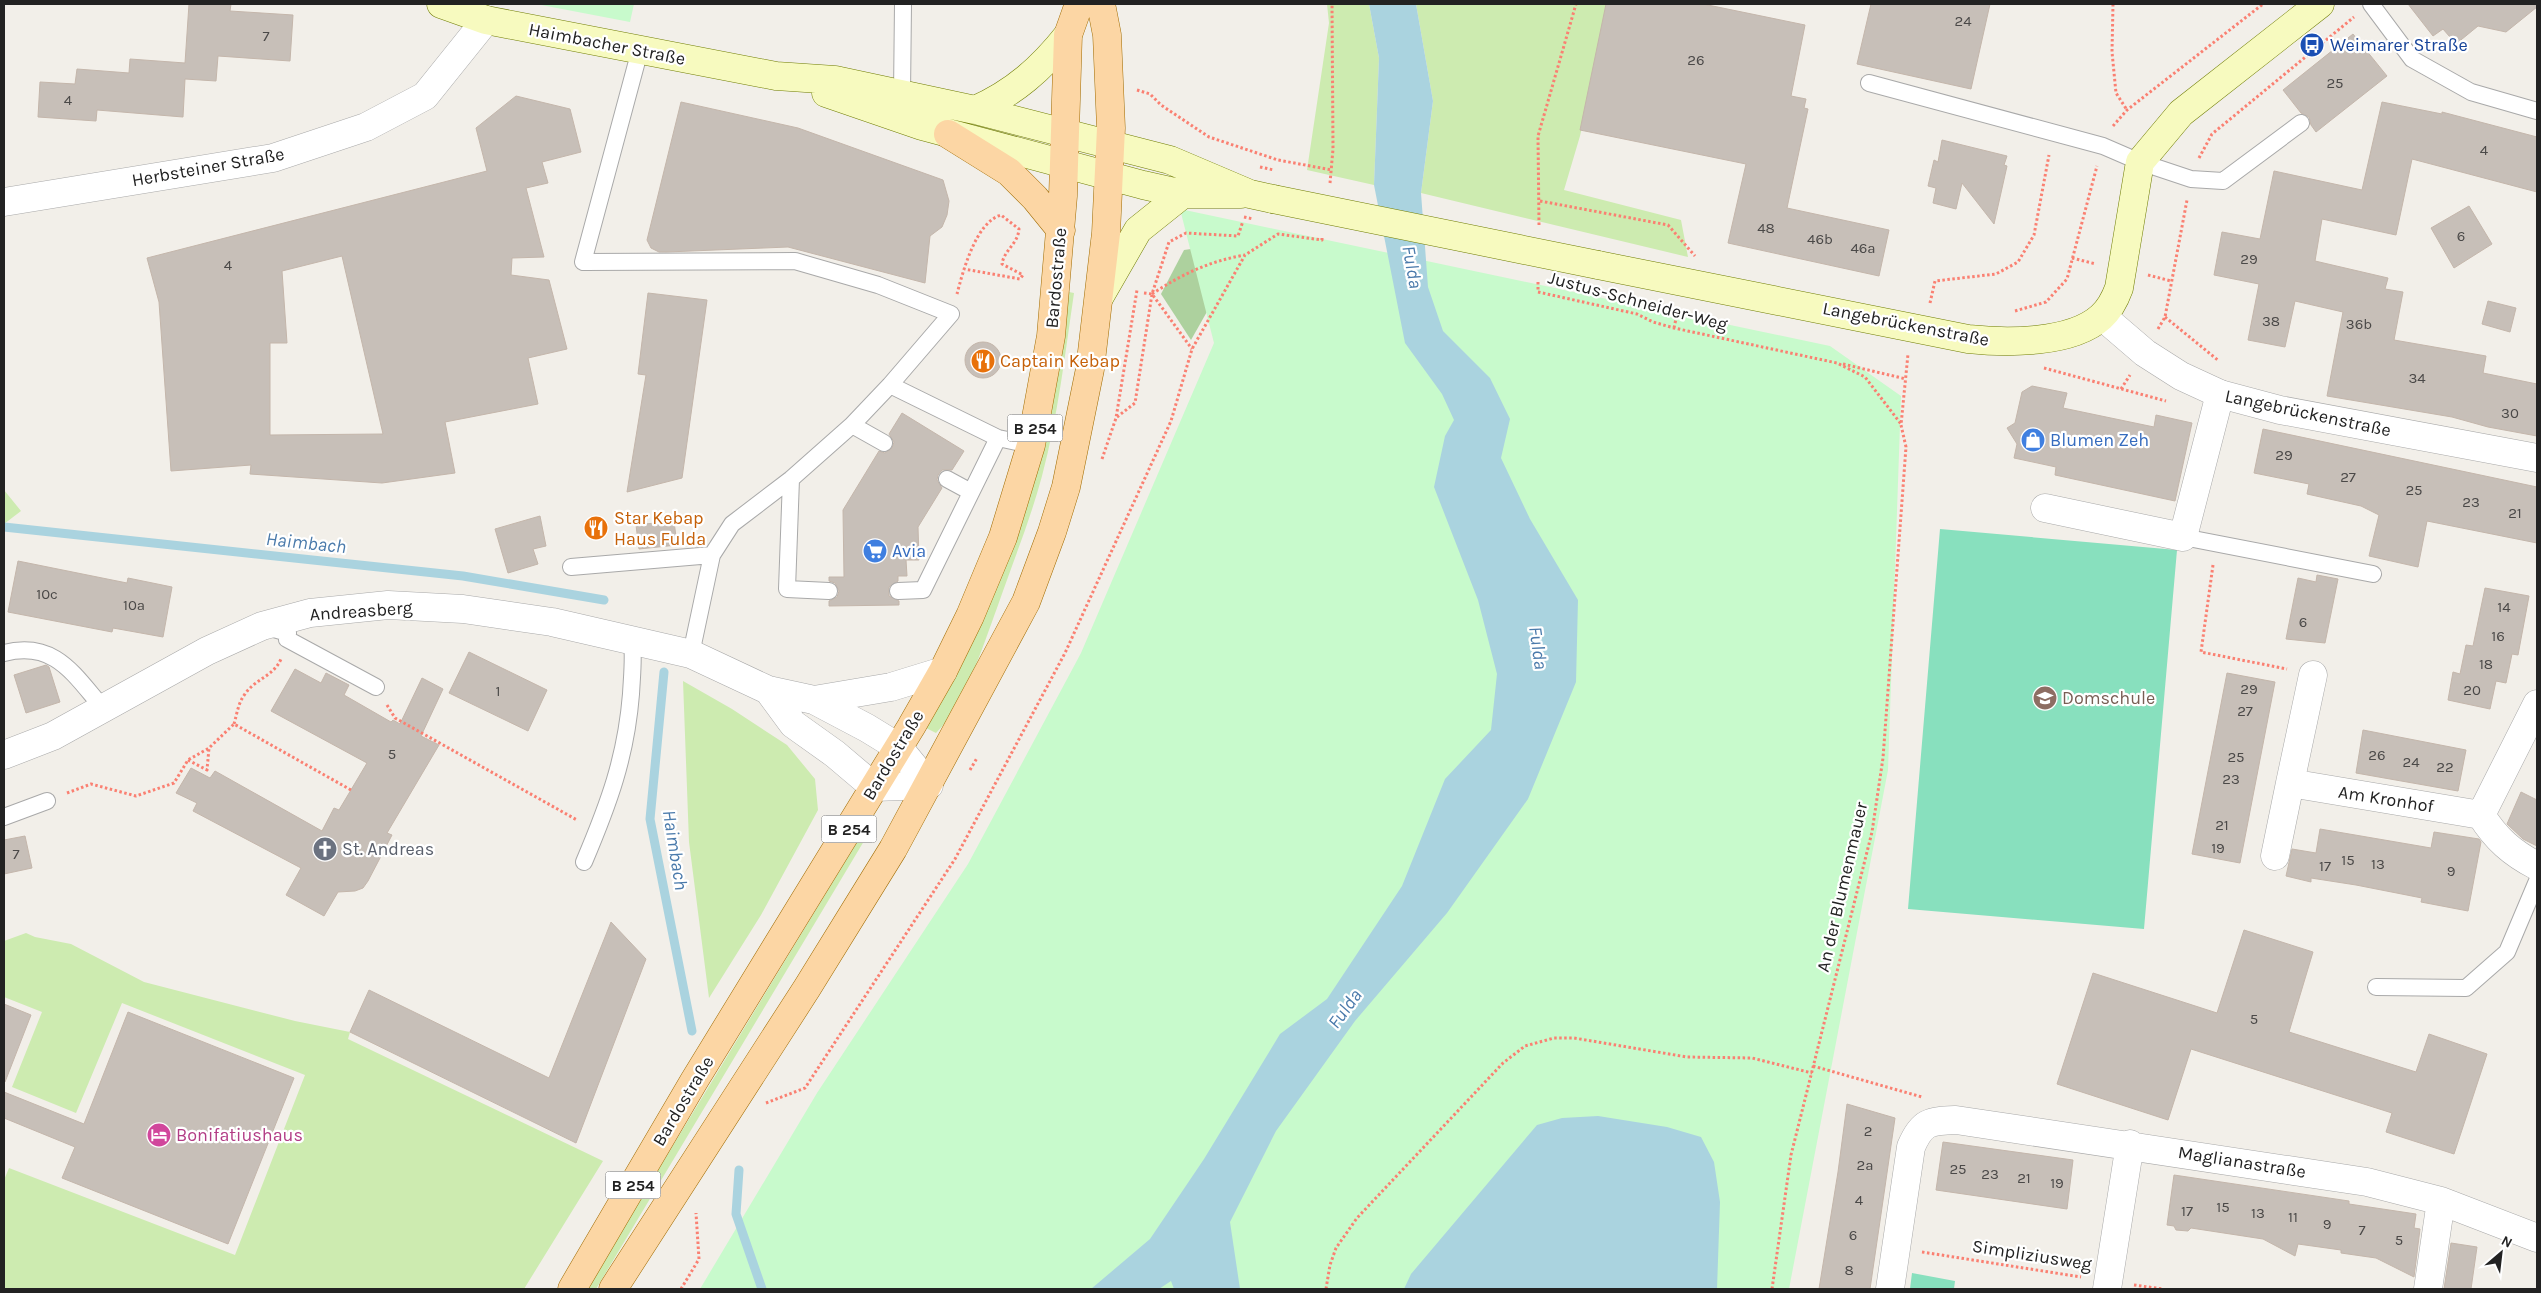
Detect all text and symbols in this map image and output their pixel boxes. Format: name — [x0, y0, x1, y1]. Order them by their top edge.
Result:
house number: 24 — [1954, 12, 1972, 30]
street label: Haimbacher Straße — [527, 18, 687, 70]
house number: 7 — [262, 27, 270, 45]
bus stop icon: Weimarer Straße — [2299, 32, 2325, 58]
place label: Weimarer Straße — [2330, 34, 2468, 56]
house number: 26 — [1687, 51, 1705, 69]
house number: 25 — [2326, 74, 2344, 92]
house number: 4 — [64, 91, 73, 109]
house number: 4 — [2480, 141, 2489, 159]
street label: Herbsteiner Straße — [130, 143, 286, 191]
house number: 48 — [1757, 219, 1775, 237]
street label: Bardostraße — [1041, 227, 1071, 329]
house number: 6 — [2457, 227, 2465, 245]
house number: 46b — [1807, 230, 1833, 248]
house number: 46a — [1850, 239, 1876, 257]
water label: Fulda — [1397, 244, 1427, 290]
house number: 29 — [2240, 250, 2258, 268]
house number: 4 — [224, 256, 233, 274]
street label: Justus-Schneider-Weg — [1546, 266, 1730, 336]
street label: Langebrückenstraße — [1821, 297, 1991, 351]
house number: 38 — [2262, 312, 2280, 330]
house number: 36b — [2346, 315, 2372, 333]
restaurant icon: Captain Kebap — [970, 348, 996, 374]
place label: Captain Kebap — [1000, 350, 1120, 372]
house number: 34 — [2408, 369, 2426, 387]
street label: Langebrückenstraße — [2223, 385, 2393, 441]
house number: 30 — [2501, 404, 2519, 422]
road number: B 254 — [1008, 414, 1062, 442]
shop icon: Blumen Zeh — [2020, 427, 2046, 453]
place label: Blumen Zeh — [2050, 429, 2149, 451]
house number: 29 — [2275, 446, 2293, 464]
house number: 27 — [2340, 468, 2356, 486]
house number: 25 — [2405, 481, 2423, 499]
house number: 23 — [2462, 493, 2480, 511]
house number: 21 — [2508, 504, 2522, 522]
place label: Star Kebap Haus Fulda — [614, 507, 706, 550]
restaurant icon: Star Kebap Haus Fulda — [583, 515, 609, 541]
water label: Haimbach — [265, 528, 347, 558]
supermarket icon: Avia — [862, 538, 888, 564]
place label: Avia — [892, 540, 926, 562]
house number: 10c — [36, 585, 58, 603]
house number: 10a — [123, 596, 145, 614]
street label: Andreasberg — [309, 596, 413, 626]
house number: 14 — [2497, 598, 2511, 616]
house number: 6 — [2299, 613, 2307, 631]
water label: Fulda — [1524, 625, 1552, 671]
house number: 16 — [2491, 627, 2505, 645]
house number: 18 — [2479, 655, 2493, 673]
house number: 29 — [2240, 680, 2258, 698]
house number: 20 — [2463, 681, 2481, 699]
house number: 1 — [496, 682, 500, 700]
school or university icon: Domschule — [2032, 685, 2058, 711]
place label: Domschule — [2062, 687, 2155, 709]
house number: 27 — [2237, 702, 2253, 720]
street label: Bardostraße — [858, 706, 928, 804]
house number: 5 — [388, 745, 396, 763]
house number: 26 — [2368, 746, 2386, 764]
house number: 25 — [2227, 748, 2245, 766]
house number: 24 — [2402, 753, 2420, 771]
house number: 22 — [2436, 758, 2454, 776]
house number: 23 — [2222, 770, 2240, 788]
street label: Am Kronhof — [2337, 781, 2436, 818]
street label: An der Blumenmauer — [1812, 799, 1872, 974]
water label: Haimbach — [658, 808, 692, 892]
road number: B 254 — [822, 816, 876, 842]
house number: 21 — [2215, 816, 2229, 834]
church icon: St. Andreas — [312, 836, 338, 862]
place label: St. Andreas — [342, 838, 434, 860]
house number: 19 — [2211, 839, 2225, 857]
house number: 7 — [12, 845, 20, 863]
house number: 15 — [2341, 851, 2355, 869]
house number: 13 — [2371, 855, 2385, 873]
house number: 17 — [2319, 857, 2331, 875]
house number: 9 — [2447, 862, 2455, 880]
water label: Fulda — [1323, 985, 1367, 1033]
house number: 5 — [2250, 1010, 2258, 1028]
street label: Bardostraße — [648, 1052, 718, 1150]
hotel icon: Bonifatiushaus — [146, 1122, 172, 1148]
house number: 2 — [1864, 1122, 1872, 1140]
place label: Bonifatiushaus — [176, 1124, 303, 1146]
street label: Maglianastraße — [2176, 1141, 2308, 1183]
house number: 2a — [1857, 1156, 1873, 1174]
house number: 25 — [1949, 1160, 1967, 1178]
house number: 23 — [1981, 1165, 1999, 1183]
house number: 21 — [2017, 1169, 2031, 1187]
road number: B 254 — [606, 1172, 660, 1198]
house number: 19 — [2050, 1174, 2064, 1192]
house number: 4 — [1855, 1191, 1864, 1209]
house number: 15 — [2216, 1198, 2230, 1216]
house number: 17 — [2181, 1202, 2193, 1220]
house number: 13 — [2251, 1204, 2265, 1222]
house number: 11 — [2288, 1208, 2298, 1226]
house number: 9 — [2323, 1215, 2331, 1233]
house number: 7 — [2358, 1221, 2366, 1239]
house number: 6 — [1849, 1226, 1857, 1244]
north arrow — [2476, 1228, 2526, 1278]
house number: 5 — [2395, 1231, 2403, 1249]
text: N — [2498, 1232, 2515, 1252]
street label: Simpliziusweg — [1971, 1235, 2093, 1275]
house number: 8 — [1844, 1261, 1854, 1279]

